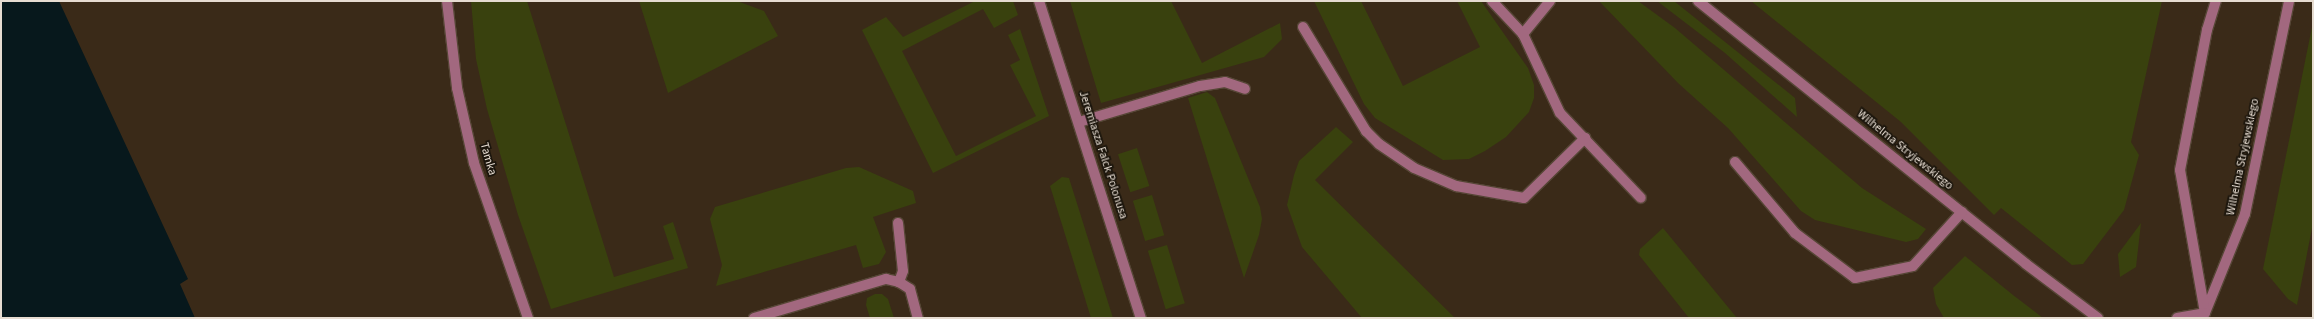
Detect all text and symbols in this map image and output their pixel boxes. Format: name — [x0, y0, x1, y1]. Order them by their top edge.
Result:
street label: Jeremiasza Falck Polonusa — [1075, 89, 1131, 221]
street label: Wilhelma Stryjewskiego — [2224, 97, 2262, 217]
street label: Wilhelma Stryjewskiego — [1854, 107, 1956, 193]
street label: Tamka — [476, 141, 500, 177]

